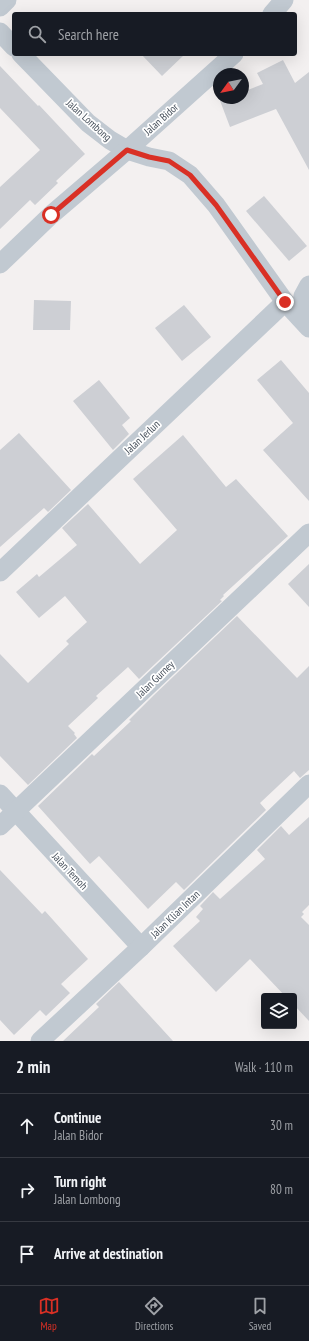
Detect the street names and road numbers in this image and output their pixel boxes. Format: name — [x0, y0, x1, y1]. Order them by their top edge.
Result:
street label: Jalan Lombong — [63, 95, 115, 144]
street label: Jalan Bidor — [140, 100, 181, 139]
street label: Jalan Jerlun — [121, 417, 163, 458]
street label: Jalan Gurney — [132, 657, 178, 701]
street label: Jalan Temoh — [49, 849, 91, 893]
street label: Jalan Klian Intan — [147, 887, 203, 942]

